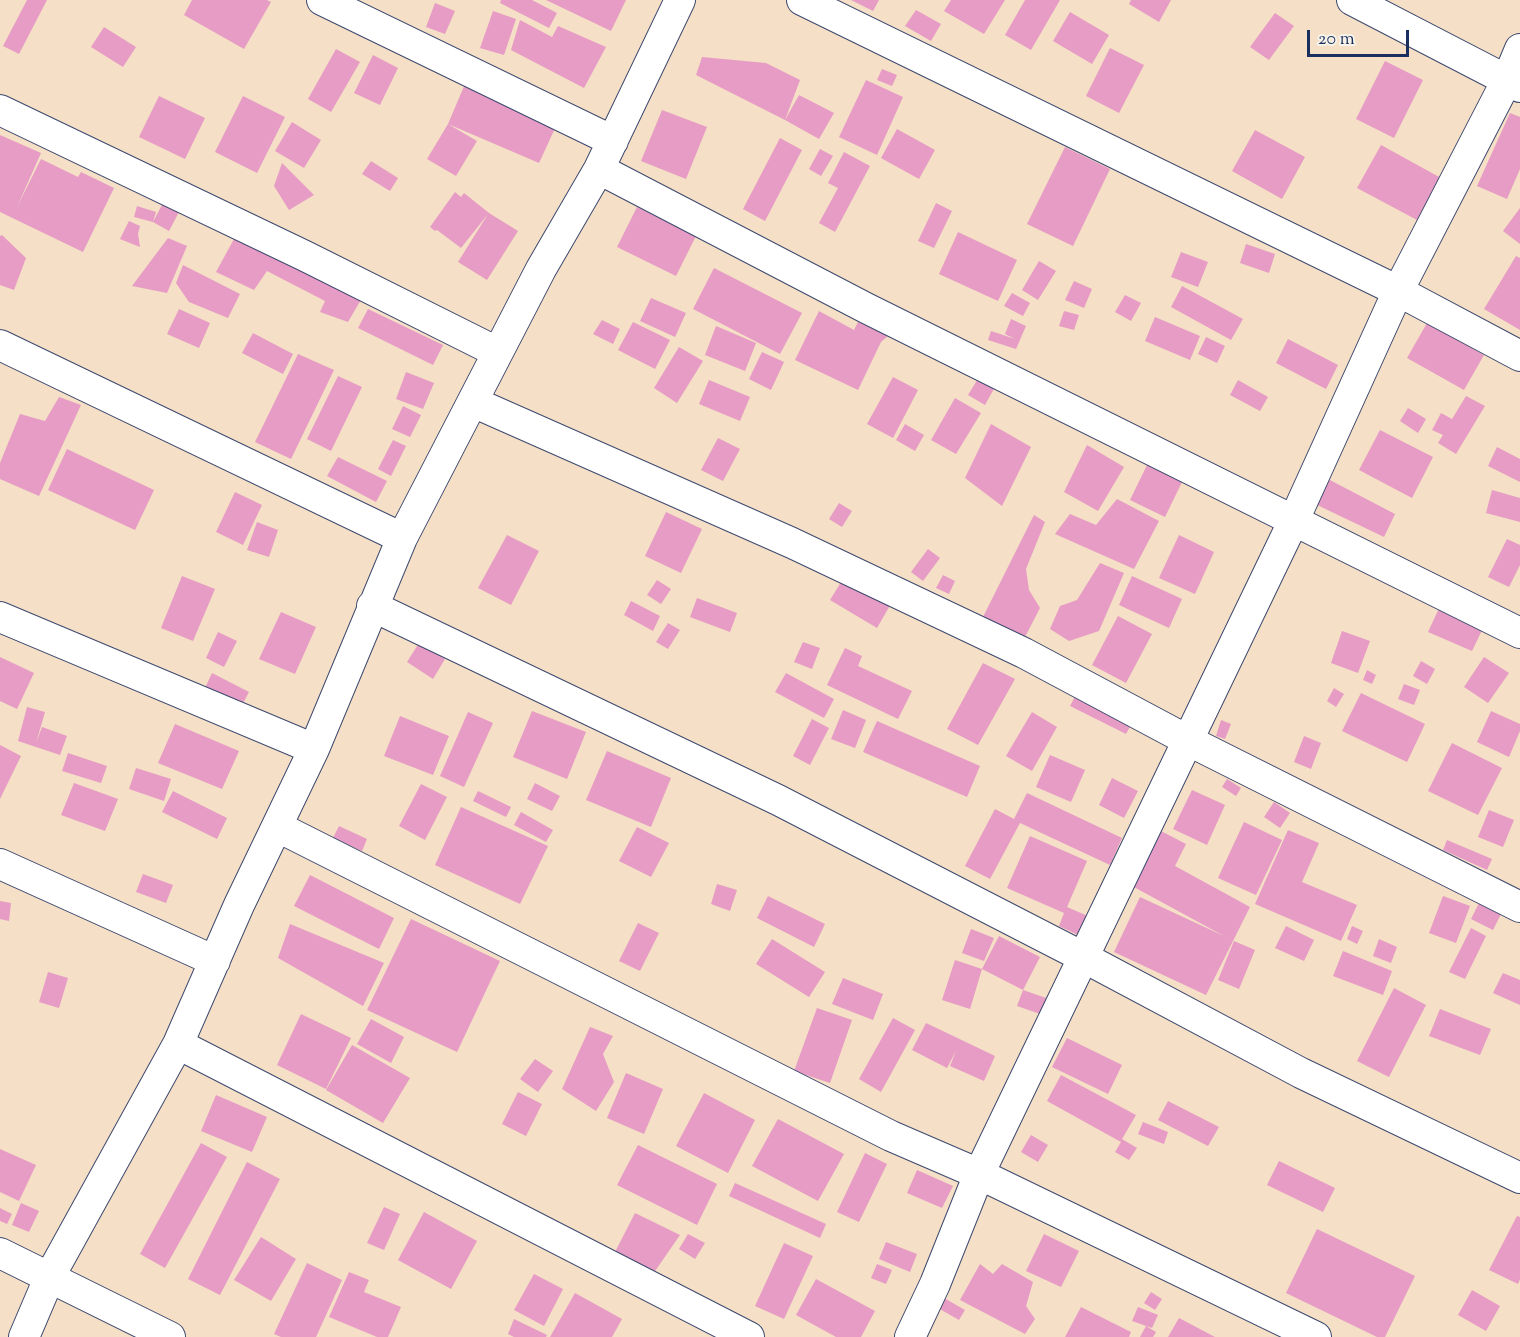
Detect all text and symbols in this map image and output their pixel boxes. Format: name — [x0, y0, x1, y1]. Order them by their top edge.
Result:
scale bar — [1310, 18, 1412, 56]
text: 20 m — [1318, 27, 1355, 53]

